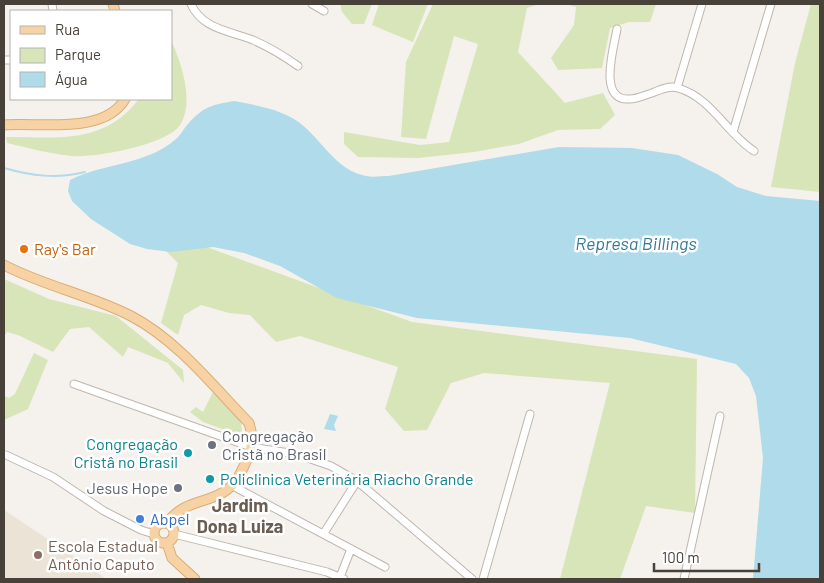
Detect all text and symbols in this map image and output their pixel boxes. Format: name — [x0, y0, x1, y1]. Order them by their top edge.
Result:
legend — [10, 10, 172, 100]
text: Rua — [55, 20, 80, 38]
text: Parque — [55, 45, 101, 63]
text: Água — [55, 70, 88, 88]
water label: Represa Billings — [575, 232, 697, 254]
place label: Ray's Bar — [34, 239, 96, 258]
marker: Ray's Bar — [18, 243, 30, 255]
place label: Congregação Cristã no Brasil — [222, 426, 326, 463]
place label: Congregação Cristâ no Brasil — [74, 434, 178, 471]
marker: Congregação Cristã no Brasil — [206, 439, 218, 451]
marker: Congregação Cristâ no Brasil — [182, 447, 194, 459]
place label: Policlinica Veterinária Riacho Grande — [220, 469, 474, 488]
marker: Policlinica Veterinária Riacho Grande — [204, 473, 216, 485]
place label: Jesus Hope — [87, 478, 168, 497]
marker: Jesus Hope — [172, 482, 184, 494]
district label: Jardim Dona Luiza — [197, 494, 283, 537]
place label: Abpel — [150, 509, 189, 528]
marker: Abpel — [134, 513, 146, 525]
place label: Escola Estadual Antônio Caputo — [48, 536, 158, 573]
scale bar — [654, 540, 759, 572]
text: 100 m — [662, 548, 700, 566]
marker: Escola Estadual Antônio Caputo — [32, 549, 44, 561]

